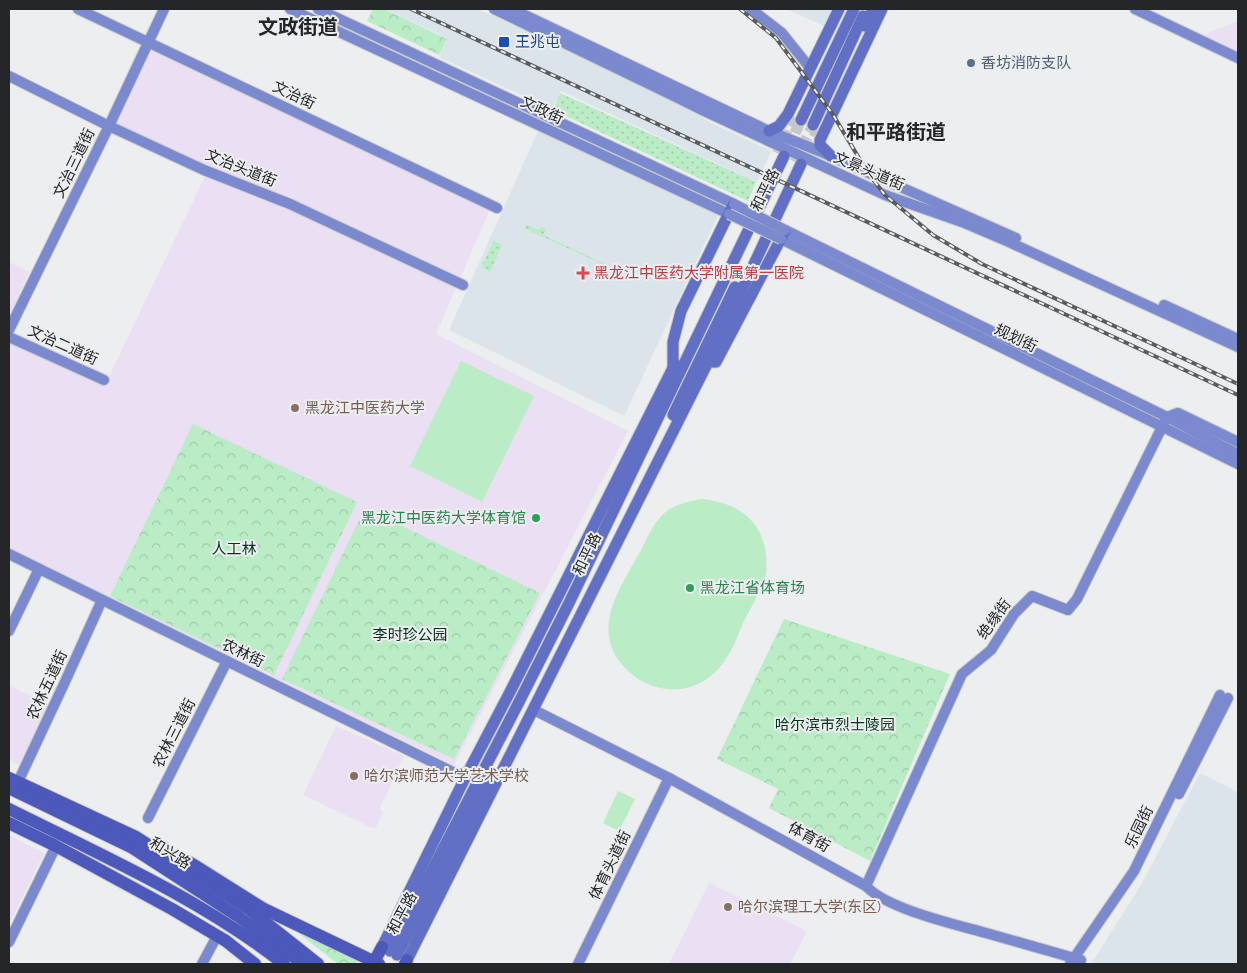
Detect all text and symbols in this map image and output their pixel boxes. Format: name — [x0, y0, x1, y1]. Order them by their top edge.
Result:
district label: 文政街道 — [258, 15, 338, 39]
place label: 王兆屯 — [515, 33, 560, 51]
marker: 王兆屯 — [497, 35, 511, 49]
place label: 香坊消防支队 — [981, 54, 1071, 72]
marker: 香坊消防支队 — [965, 57, 977, 69]
street label: 文治街 — [270, 77, 318, 113]
street label: 文政街 — [518, 92, 566, 128]
district label: 和平路街道 — [846, 120, 946, 144]
street label: 文治三道街 — [49, 125, 99, 201]
street label: 文治头道街 — [203, 146, 279, 190]
street label: 文景头道街 — [831, 148, 907, 194]
street label: 和平路 — [747, 166, 783, 214]
place label: 黑龙江中医药大学附属第一医院 — [594, 264, 804, 282]
marker: 黑龙江中医药大学附属第一医院 — [576, 266, 590, 280]
street label: 规划街 — [992, 320, 1040, 356]
street label: 文治二道街 — [25, 322, 101, 368]
place label: 黑龙江中医药大学 — [305, 399, 425, 417]
marker: 黑龙江中医药大学 — [289, 402, 301, 414]
place label: 黑龙江中医药大学体育馆 — [361, 509, 526, 527]
marker: 黑龙江中医药大学体育馆 — [530, 512, 542, 524]
street label: 和平路 — [569, 530, 605, 578]
park label: 人工林 — [211, 540, 257, 558]
place label: 黑龙江省体育场 — [700, 579, 805, 597]
marker: 黑龙江省体育场 — [684, 582, 696, 594]
street label: 绝缘街 — [973, 596, 1015, 642]
park label: 李时珍公园 — [372, 626, 448, 644]
street label: 农林街 — [219, 635, 267, 671]
street label: 农林五道街 — [23, 647, 71, 723]
street label: 农林三道街 — [149, 695, 199, 771]
park label: 哈尔滨市烈士陵园 — [775, 716, 895, 734]
place label: 哈尔滨师范大学艺术学校 — [364, 767, 529, 785]
marker: 哈尔滨师范大学艺术学校 — [348, 770, 360, 782]
street label: 乐园街 — [1121, 803, 1157, 851]
street label: 体育街 — [785, 818, 833, 856]
street label: 体育头道街 — [585, 827, 635, 903]
street label: 和兴路 — [146, 833, 194, 873]
street label: 和平路 — [383, 889, 421, 937]
place label: 哈尔滨理工大学(东区) — [738, 898, 881, 916]
marker: 哈尔滨理工大学(东区) — [722, 901, 734, 913]

